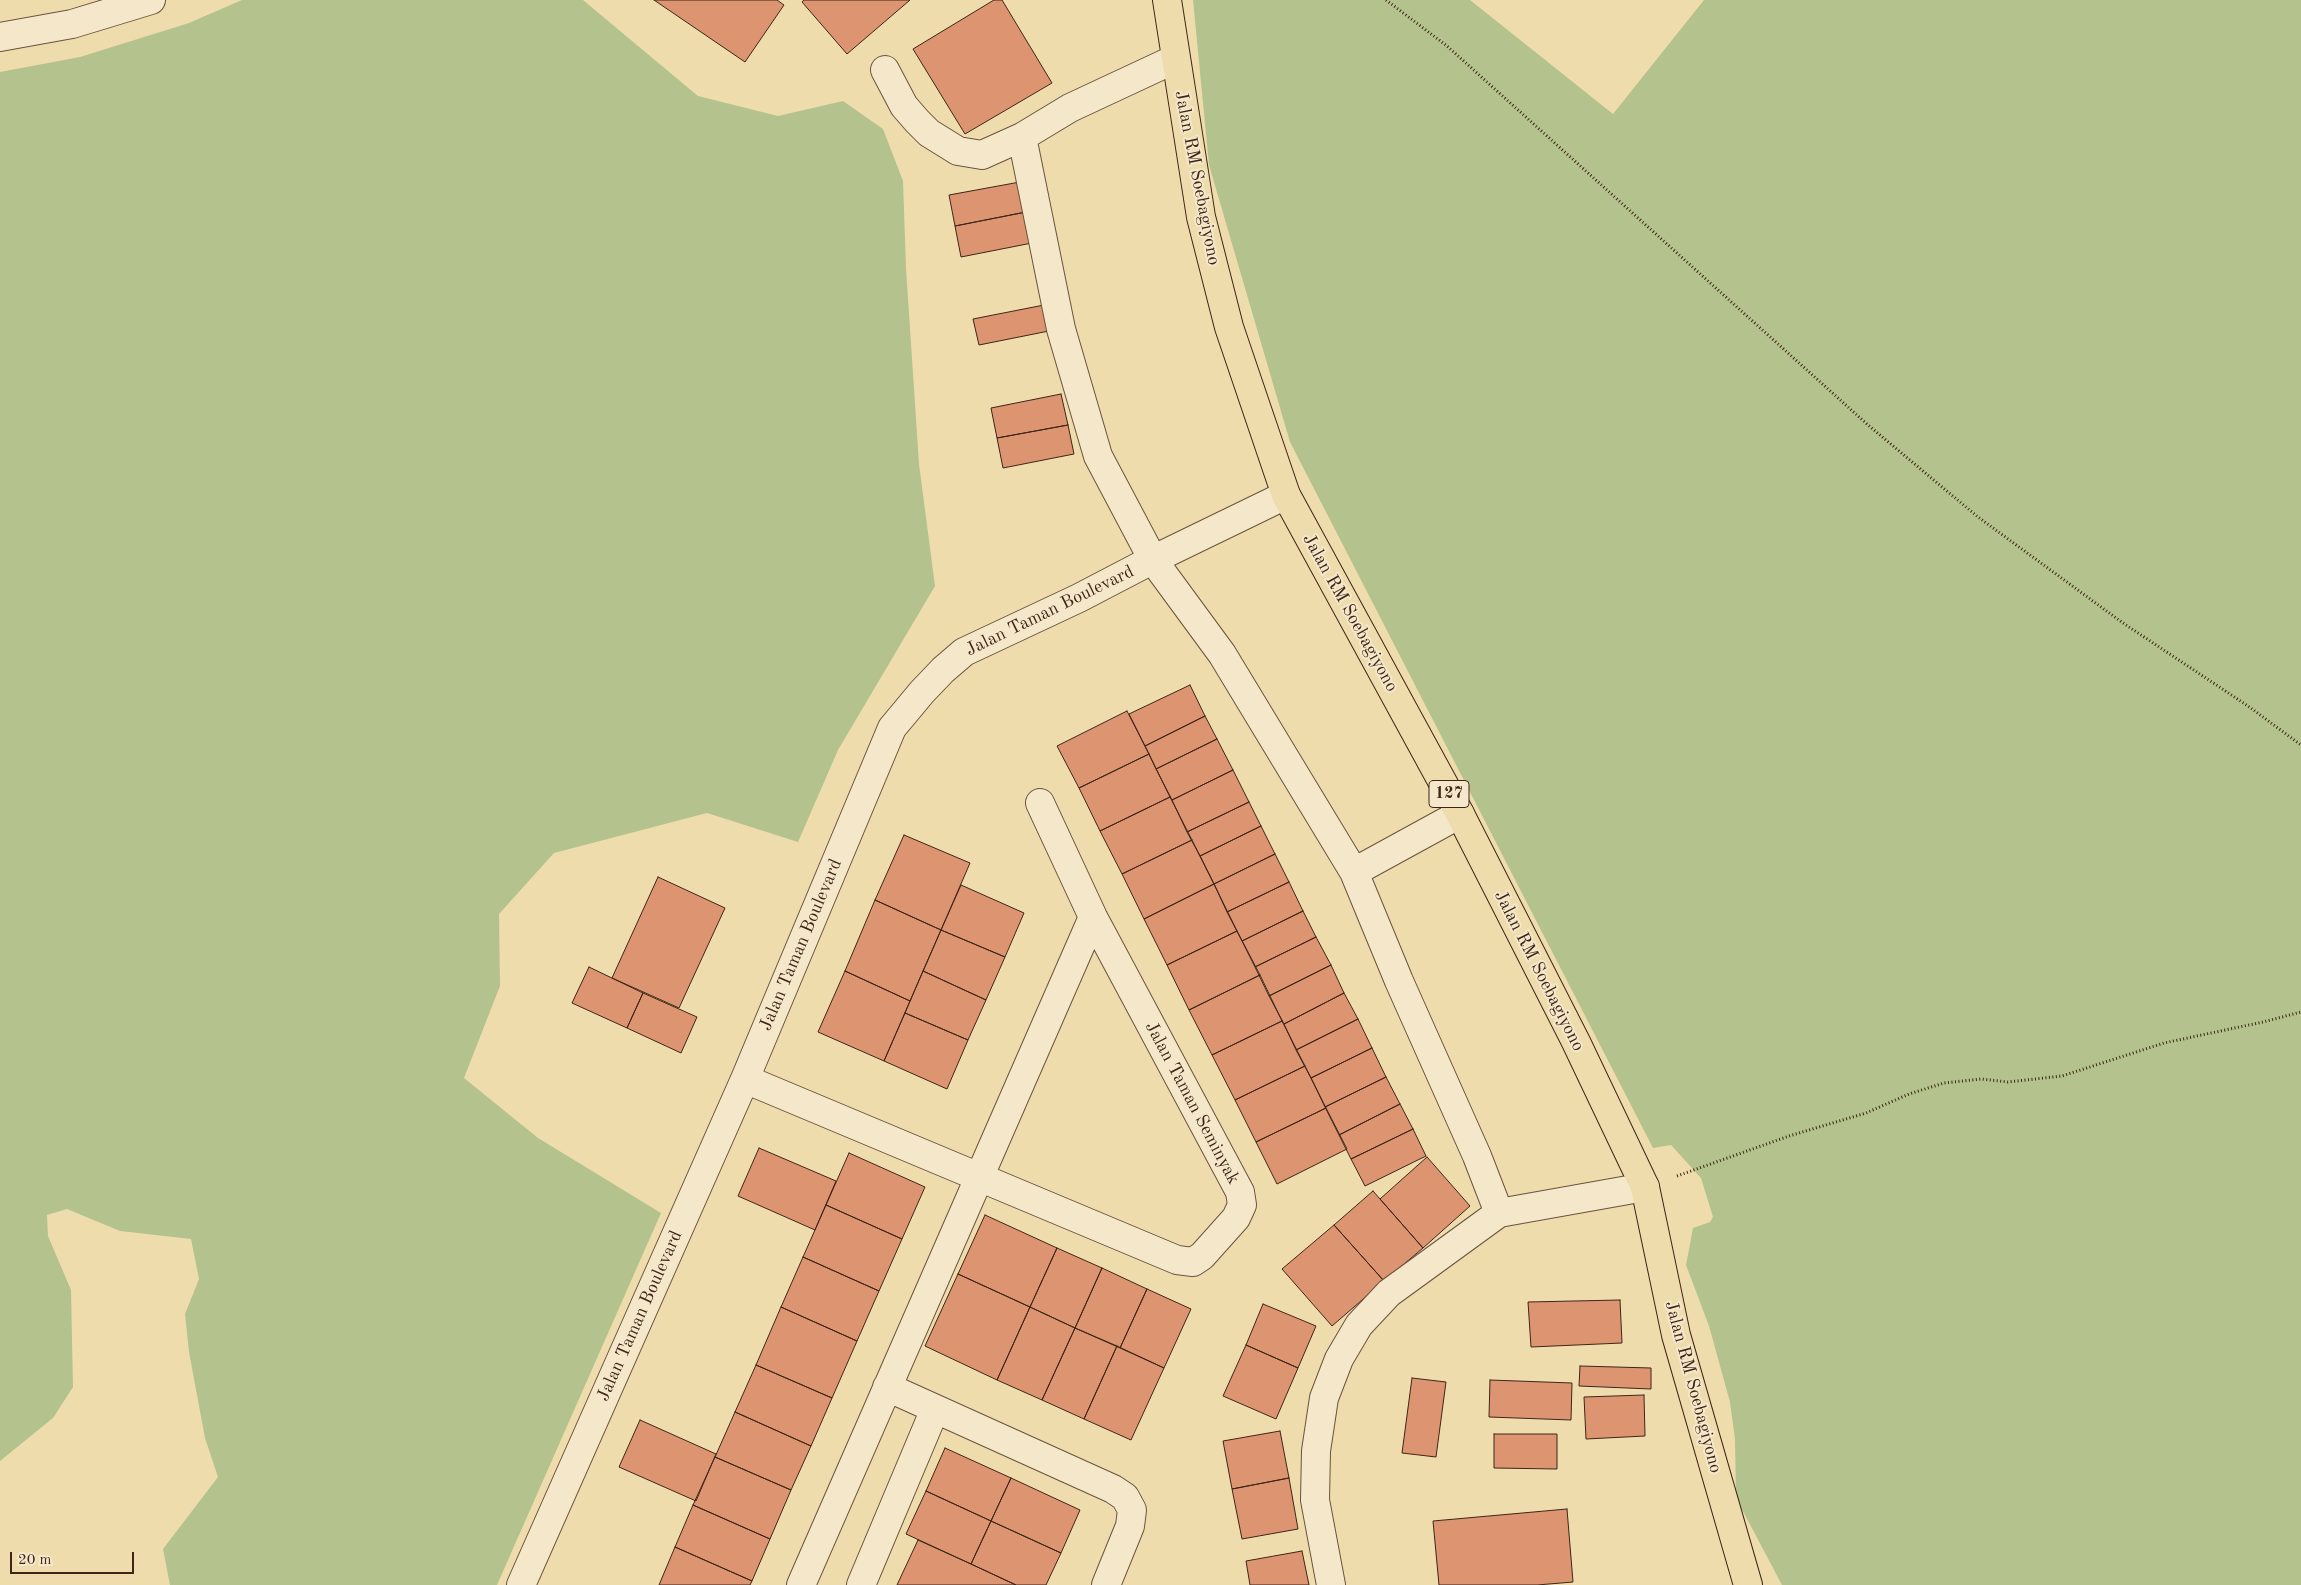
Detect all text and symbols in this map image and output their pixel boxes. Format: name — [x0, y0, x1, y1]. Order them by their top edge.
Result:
street label: Jalan RM Soebagiyono — [1169, 89, 1225, 267]
street label: Jalan RM Soebagiyono — [1298, 530, 1402, 696]
street label: Jalan Taman Boulevard — [962, 561, 1138, 661]
road number: 127 — [1429, 781, 1469, 808]
street label: Jalan Taman Boulevard — [755, 856, 847, 1034]
street label: Jalan RM Soebagiyono — [1489, 887, 1589, 1055]
street label: Jalan Taman Seminyak — [1140, 1018, 1244, 1188]
street label: Jalan Taman Boulevard — [593, 1227, 687, 1405]
street label: Jalan RM Soebagiyono — [1660, 1299, 1726, 1475]
scale bar — [12, 1542, 136, 1574]
text: 20 m — [18, 1553, 52, 1568]

